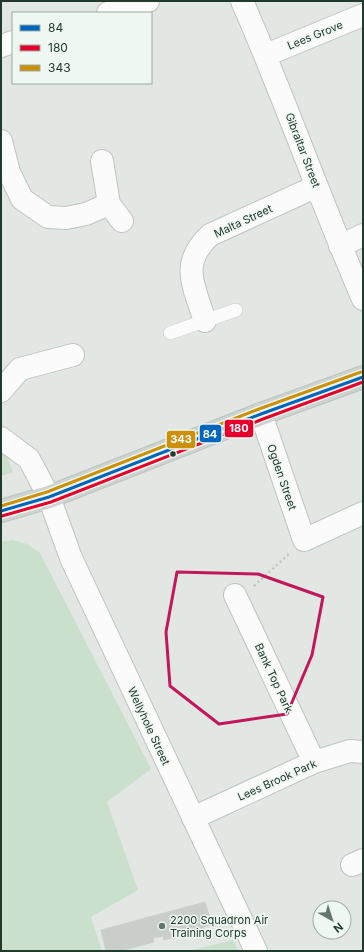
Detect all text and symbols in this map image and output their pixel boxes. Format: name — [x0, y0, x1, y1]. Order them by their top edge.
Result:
legend — [12, 12, 152, 84]
street label: Lees Grove — [285, 17, 345, 53]
text: 84 — [48, 20, 63, 35]
text: 180 — [48, 40, 68, 55]
text: 343 — [48, 60, 71, 75]
street label: Gibraltar Street — [282, 111, 324, 190]
street label: Malta Street — [212, 201, 275, 241]
line badge: 180 — [224, 419, 254, 438]
text: 180 — [229, 421, 249, 435]
line badge: 84 — [199, 424, 222, 443]
text: 84 — [203, 427, 217, 441]
line badge: 343 — [166, 430, 196, 449]
text: 343 — [170, 432, 192, 446]
street label: Ogden Street — [264, 442, 300, 512]
unlabelled marker — [168, 449, 178, 459]
street label: Bank Top Park — [252, 641, 296, 715]
street label: Wellyhole Street — [125, 685, 173, 768]
street label: Lees Brook Park — [235, 756, 319, 804]
north arrow — [312, 900, 352, 940]
place label: 2200 Squadron Air Training Corps — [170, 913, 268, 940]
text: N — [331, 920, 346, 936]
marker: 2200 Squadron Air Training Corps — [157, 921, 167, 931]

